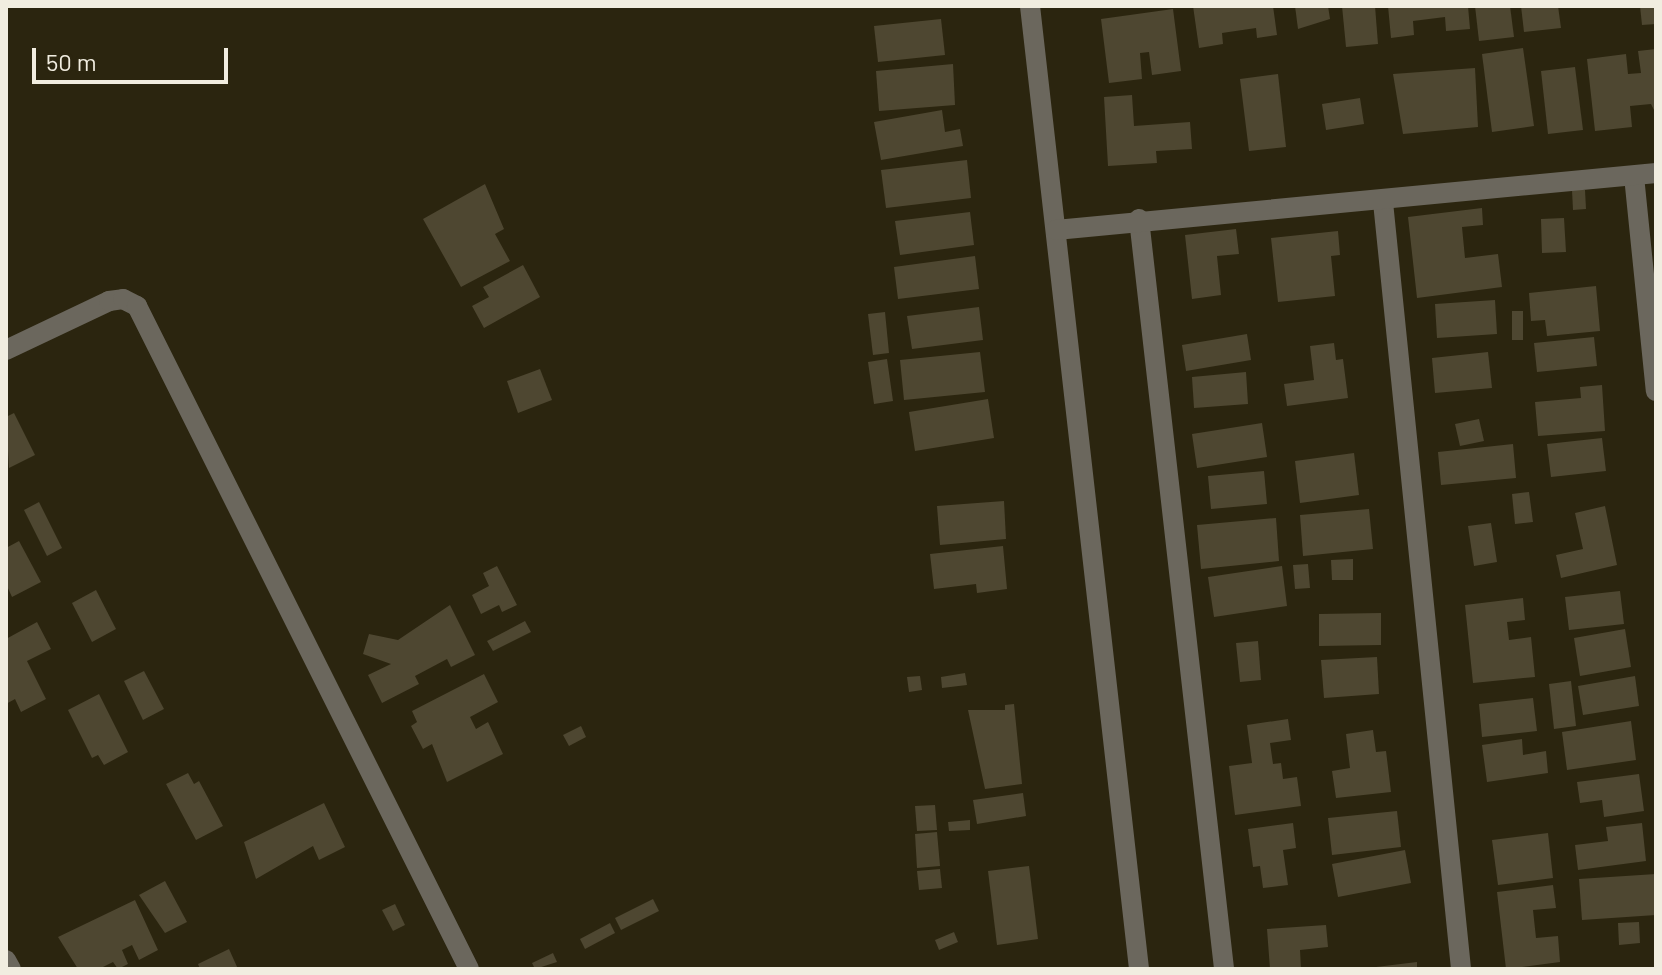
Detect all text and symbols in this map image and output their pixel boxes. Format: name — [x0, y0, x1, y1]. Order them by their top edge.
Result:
scale bar — [36, 32, 232, 82]
text: 50 m — [46, 47, 97, 76]

